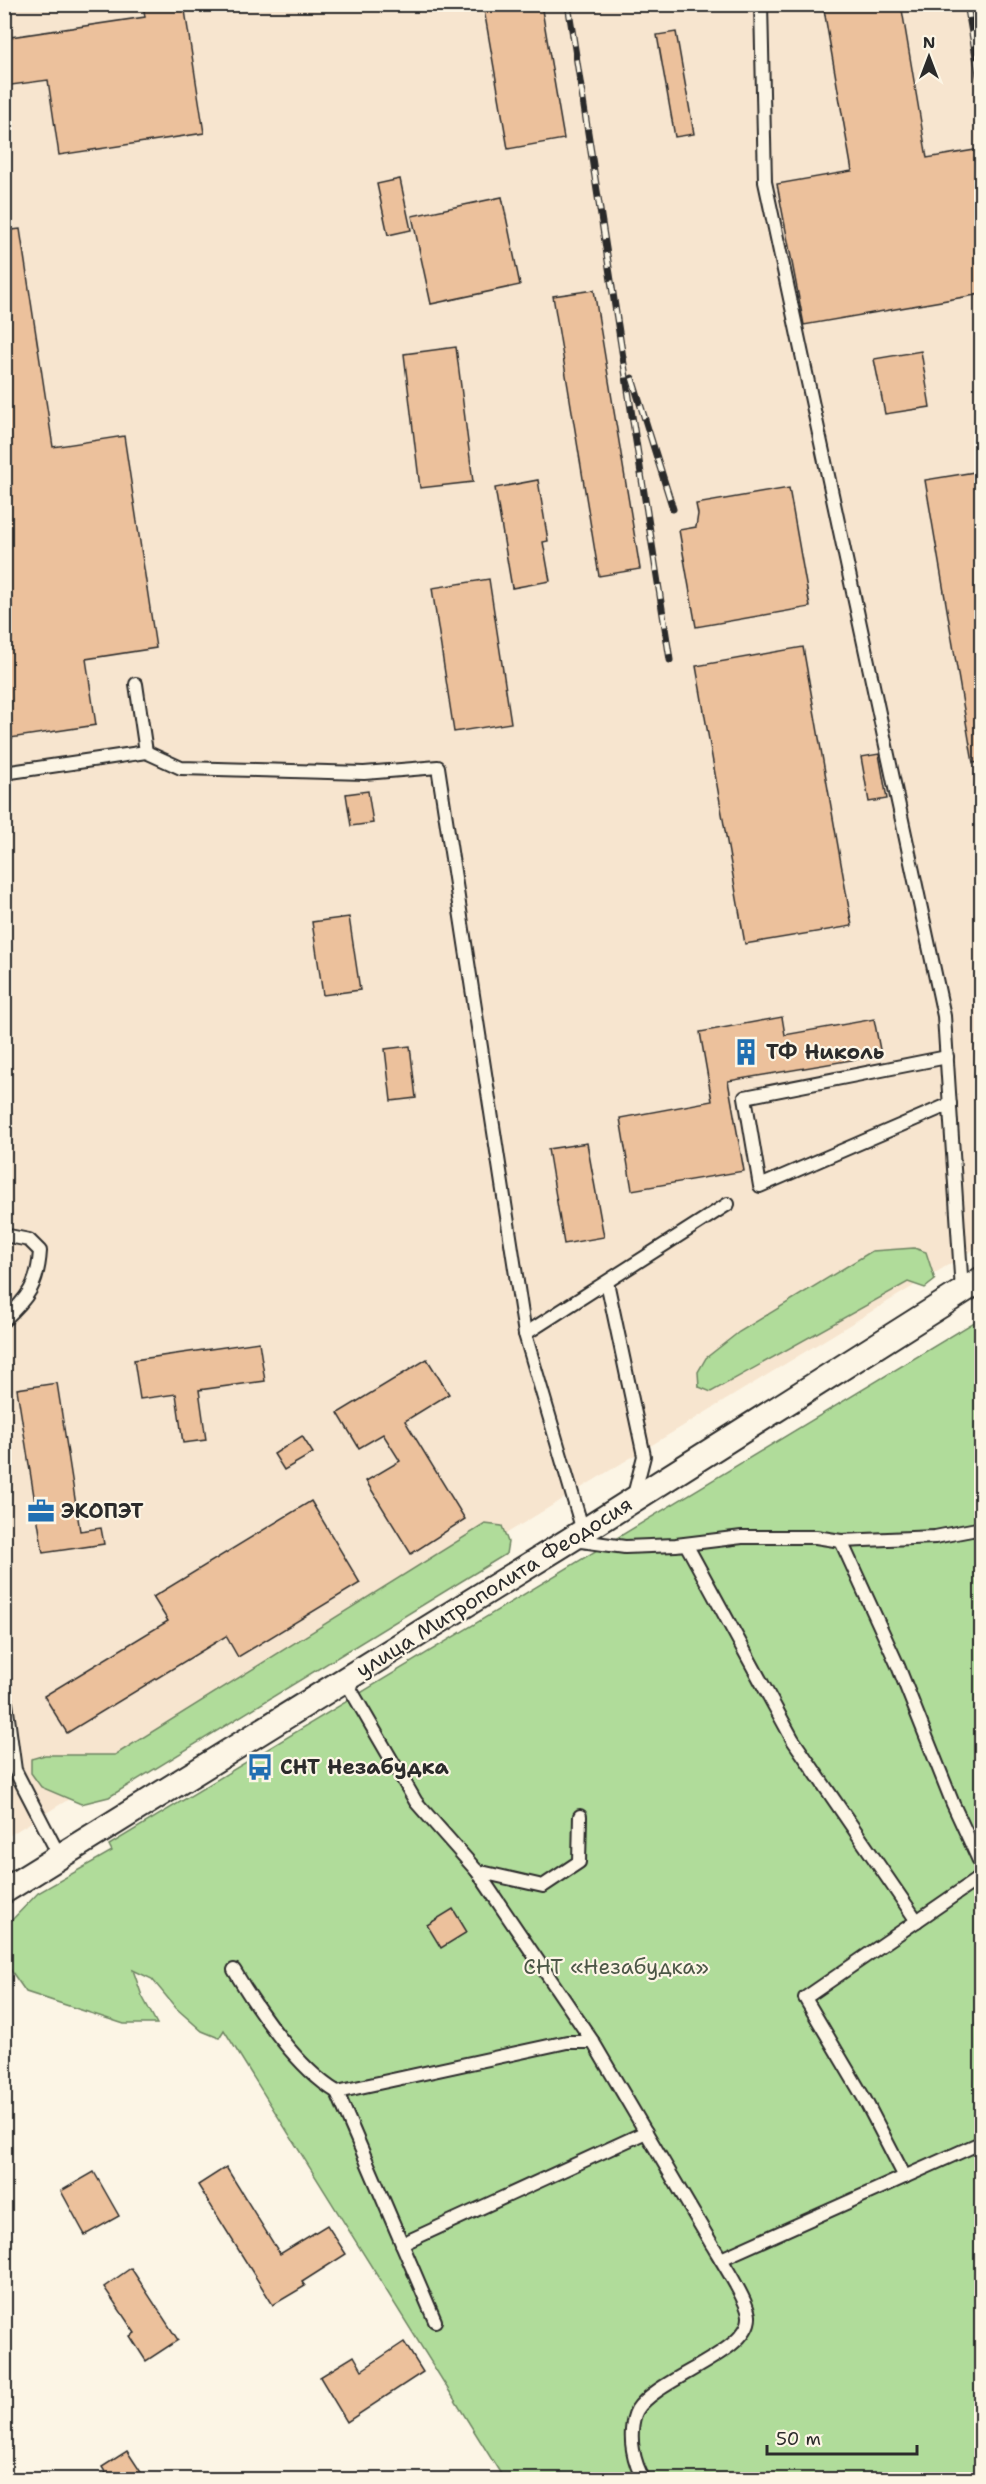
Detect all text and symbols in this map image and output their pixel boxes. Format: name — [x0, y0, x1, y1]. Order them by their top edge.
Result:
north arrow — [899, 27, 959, 87]
text: N — [923, 32, 935, 53]
building icon: ТФ Николь — [731, 1037, 761, 1067]
place label: ТФ Николь — [766, 1038, 884, 1066]
street label: улица Митрополита Феодосия — [351, 1490, 637, 1684]
office icon: ЭКОПЭТ — [26, 1496, 56, 1526]
place label: ЭКОПЭТ — [61, 1497, 144, 1525]
bus stop icon: СНТ Незабудка — [245, 1752, 275, 1782]
place label: СНТ Незабудка — [280, 1753, 450, 1781]
park label: СНТ «Незабудка» — [523, 1953, 709, 1981]
scale bar — [767, 2418, 917, 2456]
text: 50 m — [776, 2427, 821, 2451]

